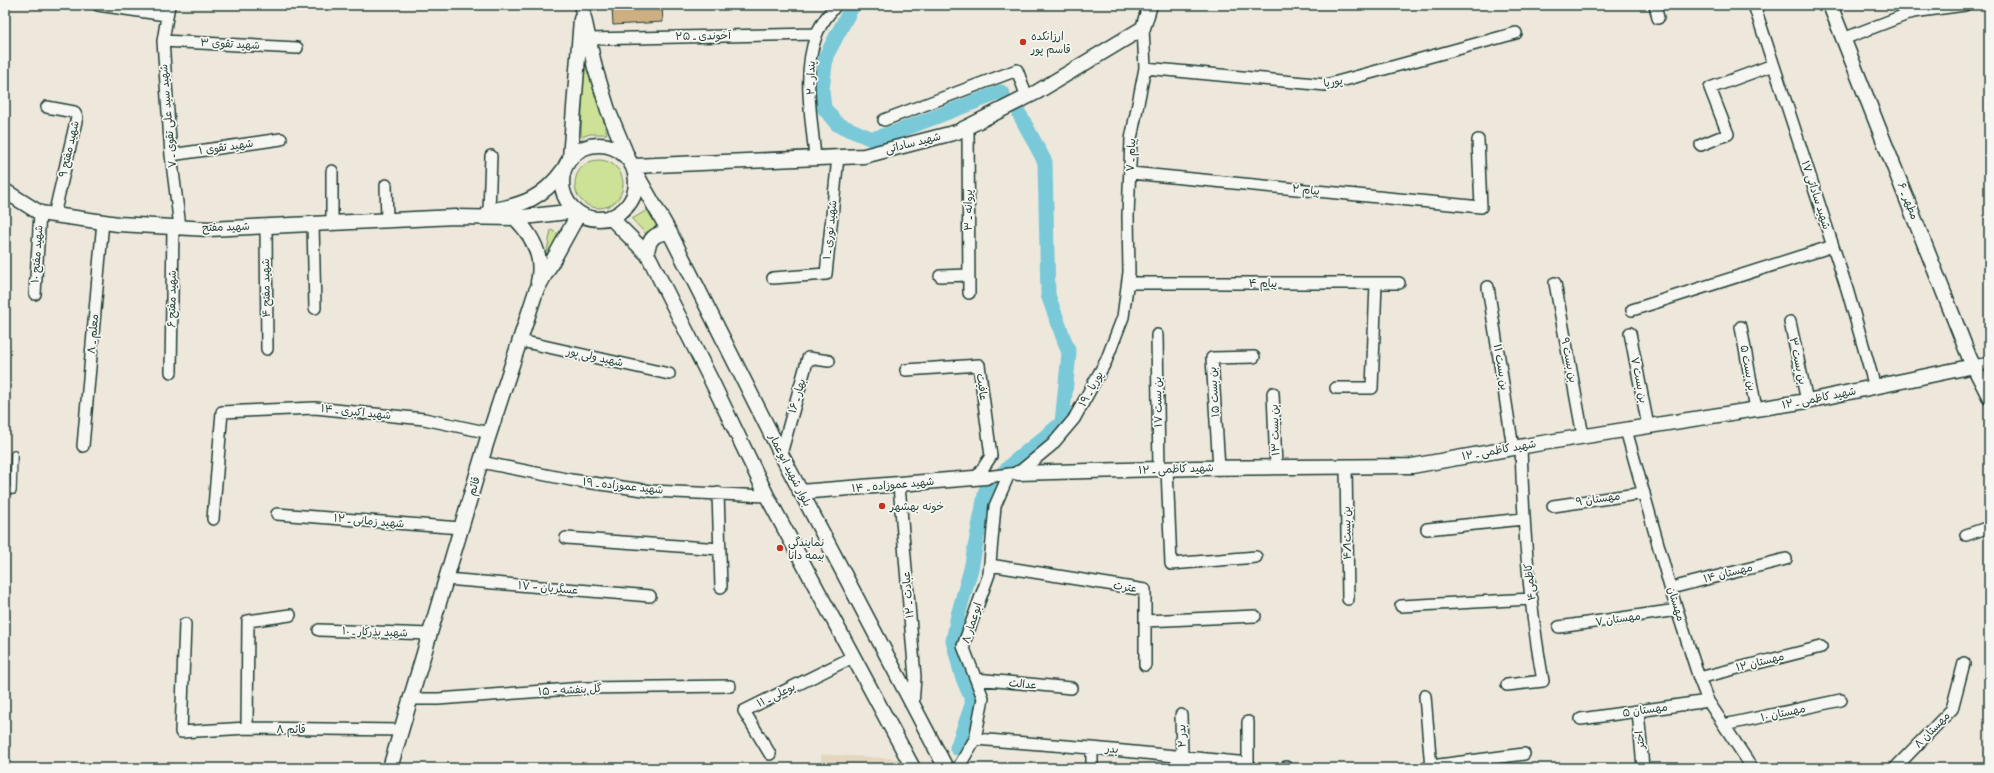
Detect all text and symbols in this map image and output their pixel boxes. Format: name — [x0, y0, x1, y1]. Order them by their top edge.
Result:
street label: آخوندی ـ ۲۵ — [675, 26, 732, 46]
place label: ارزانکده قاسم پور — [1030, 27, 1071, 59]
street label: شهید تقوی ۳ — [200, 33, 260, 55]
marker: ارزانکده قاسم پور — [1018, 37, 1028, 47]
street label: پندار ـ ۲ — [801, 61, 821, 95]
street label: شهید سید علی تقوی ـ ۷ — [154, 63, 182, 169]
street label: پوریا — [1322, 71, 1344, 93]
street label: شهید مفتح ۹ — [53, 119, 85, 179]
street label: شهید ساداتی — [883, 127, 943, 159]
street label: شهید تقوی ۱ — [198, 134, 254, 160]
street label: پیام ـ ۷ — [1121, 138, 1141, 172]
street label: شهید ساداتی ۱۷ — [1796, 158, 1836, 232]
street label: پیام ۲ — [1291, 179, 1321, 201]
street label: مطهر ـ ۶ — [1892, 179, 1924, 223]
street label: پروانه ـ ۳ — [959, 189, 978, 231]
street label: شهید نوری ـ ۱ — [817, 199, 843, 261]
street label: شهید مفتح — [202, 217, 250, 237]
street label: شهید مفتح ۱۰ — [25, 224, 49, 284]
street label: شهید مفتح ۴ — [256, 258, 276, 318]
street label: شهید مفتح ۶ — [162, 270, 182, 328]
street label: پیام ۴ — [1249, 274, 1277, 293]
street label: معلم ـ ۸ — [82, 313, 104, 355]
street label: بن بست ۹ — [1555, 336, 1583, 384]
street label: بن بست ۳ — [1784, 336, 1812, 386]
street label: شهید ولی پور — [564, 342, 625, 372]
street label: بن بست ۱۱ — [1488, 342, 1514, 392]
street label: بن بست ۵ — [1735, 343, 1761, 393]
street label: بن بست ۷ — [1625, 355, 1653, 405]
street label: بن بست ۱۵ — [1203, 366, 1225, 418]
street label: پوریا ـ ۱۹ — [1073, 368, 1109, 410]
street label: عافیت — [971, 372, 993, 402]
street label: بهار ـ ۱۶ — [783, 376, 811, 416]
street label: بن بست ۱۷ — [1148, 376, 1168, 428]
street label: شهید کاظمی ـ ۱۲ — [1780, 381, 1858, 415]
street label: شهید اکبری ـ ۱۴ — [320, 399, 392, 425]
street label: بن بست ۱۳ — [1265, 404, 1285, 456]
street label: بلوار شهید ابوعمار — [763, 429, 817, 510]
street label: شهید کاظمی ـ ۱۲ — [1460, 434, 1538, 466]
street label: شهید کاظمی ـ ۱۲ — [1138, 458, 1214, 480]
street label: شهید عموزاده ـ ۱۹ — [582, 472, 664, 500]
street label: شهید عموزاده ـ ۱۴ — [851, 472, 935, 498]
street label: قائم — [462, 474, 486, 498]
street label: مهستان ۹ — [1574, 486, 1622, 512]
place label: خونه بهشهر — [889, 497, 944, 516]
marker: خونه بهشهر — [877, 501, 887, 511]
street label: بن بست۴/۱ — [1337, 506, 1357, 560]
street label: شهید زمانی ـ ۱۲ — [333, 508, 405, 534]
place label: نمایندگی بیمه دانا — [788, 533, 825, 565]
marker: نمایندگی بیمه دانا — [775, 543, 785, 553]
street label: مهستان ۱۴ — [1701, 558, 1755, 588]
street label: کاظمی۴ — [1519, 562, 1541, 602]
street label: عبادت ـ ۱۲ — [896, 571, 920, 619]
street label: عسگریان - ۱۷ — [517, 576, 579, 600]
street label: عترت — [1112, 576, 1138, 598]
street label: مهستان — [1662, 584, 1690, 624]
street label: ابوعمار ۸ — [956, 600, 988, 646]
street label: مهستان ۷ — [1594, 606, 1642, 632]
street label: شهید بذرکار ـ ۱۰ — [342, 621, 408, 643]
street label: مهستان ۱۲ — [1734, 647, 1786, 677]
street label: عدالت — [1008, 673, 1038, 695]
street label: بوعلی ـ ۱۱ — [753, 677, 799, 713]
street label: گل بنفشه - ۱۵ — [537, 679, 603, 701]
street label: مهستان ۵ — [1621, 697, 1669, 723]
street label: مهستان ۱۰ — [1759, 699, 1807, 727]
street label: مهستان ۸ — [1909, 707, 1955, 753]
street label: قائم ۸ — [276, 720, 306, 739]
street label: بدر ۲ — [1172, 724, 1192, 748]
street label: اختر — [1630, 730, 1651, 751]
street label: بدر — [1104, 739, 1119, 759]

